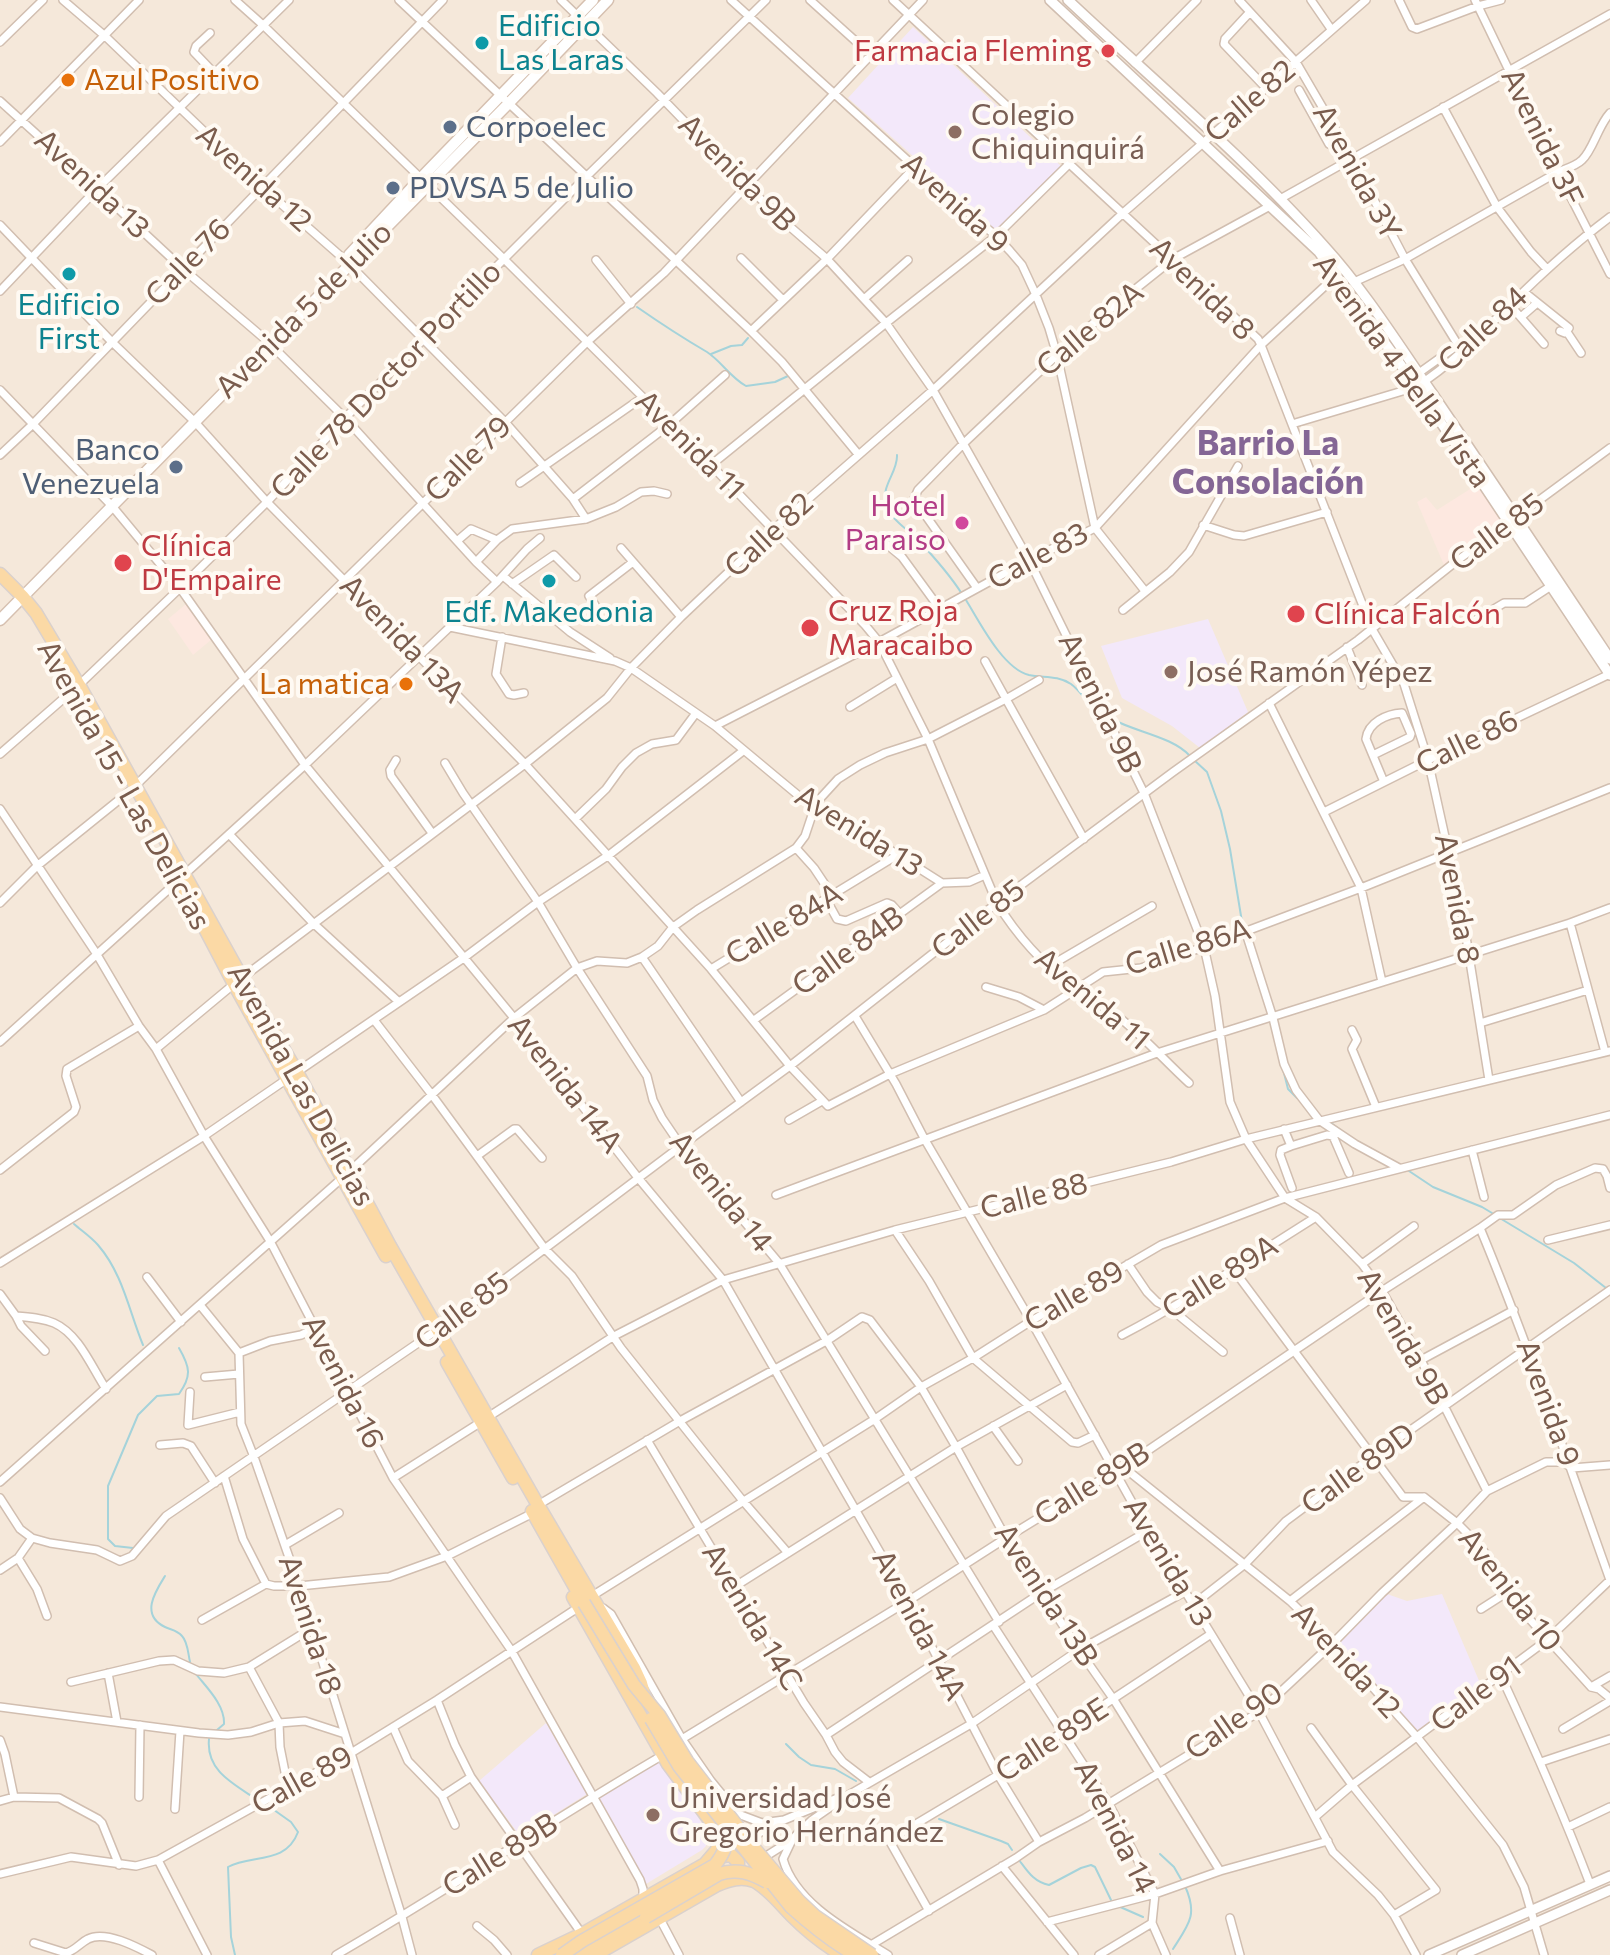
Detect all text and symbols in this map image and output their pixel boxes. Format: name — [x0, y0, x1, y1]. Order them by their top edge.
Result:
place label: Edificio Las Laras — [498, 8, 624, 78]
place label: Farmacia Fleming — [854, 33, 1092, 69]
marker: Edificio Las Laras — [473, 34, 491, 52]
marker: Farmacia Fleming — [1099, 42, 1117, 60]
street label: Calle 82 — [1198, 52, 1302, 150]
place label: Azul Positivo — [84, 62, 260, 98]
street label: Avenida 3F — [1493, 63, 1591, 211]
marker: Azul Positivo — [59, 71, 77, 89]
place label: Colegio Chiquinquirá — [971, 97, 1145, 168]
street label: Avenida 3Y — [1305, 98, 1409, 246]
street label: Avenida 9B — [671, 107, 803, 239]
place label: Corpoelec — [466, 109, 606, 145]
street label: Avenida 12 — [189, 117, 319, 239]
marker: Corpoelec — [441, 118, 459, 136]
street label: Avenida 13 — [27, 122, 157, 246]
marker: Colegio Chiquinquirá — [946, 123, 964, 141]
street label: Avenida 9 — [894, 145, 1016, 261]
place label: PDVSA 5 de Julio — [409, 170, 634, 206]
marker: PDVSA 5 de Julio — [384, 179, 402, 197]
street label: Calle 76 — [138, 211, 238, 313]
street label: Avenida 5 de Julio — [208, 214, 400, 406]
street label: Avenida 8 — [1142, 230, 1262, 348]
street label: Avenida 4 Bella Vista — [1305, 247, 1499, 495]
street label: Calle 78 Doctor Portillo — [263, 254, 509, 506]
marker: Edificio First — [60, 265, 78, 283]
street label: Calle 82A — [1029, 274, 1151, 384]
street label: Calle 84 — [1431, 279, 1535, 379]
place label: Edificio First — [18, 287, 120, 358]
street label: Avenida 11 — [628, 383, 752, 507]
street label: Calle 79 — [417, 408, 519, 510]
district label: Barrio La Consolación — [1172, 424, 1364, 504]
place label: Banco Venezuela — [22, 432, 160, 502]
marker: Banco Venezuela — [167, 458, 185, 476]
street label: Calle 82 — [717, 485, 821, 585]
street label: Calle 85 — [1443, 485, 1551, 579]
place label: Hotel Paraiso — [845, 488, 946, 558]
marker: Hotel Paraiso — [953, 514, 971, 532]
street label: Calle 83 — [982, 515, 1094, 597]
place label: Clínica D'Empaire — [141, 528, 282, 598]
marker: Clínica D'Empaire — [112, 552, 134, 574]
street label: Avenida 13A — [332, 568, 472, 710]
marker: Edf. Makedonia — [540, 572, 558, 590]
place label: Cruz Roja Maracaibo — [828, 593, 973, 664]
place label: Edf. Makedonia — [444, 594, 654, 630]
place label: Clínica Falcón — [1314, 596, 1501, 632]
marker: Clínica Falcón — [1285, 603, 1307, 625]
marker: Cruz Roja Maracaibo — [799, 617, 821, 639]
street label: Avenida 9B — [1051, 627, 1149, 779]
street label: Avenida 15 - Las Delicias — [29, 634, 219, 936]
place label: José Ramón Yépez — [1187, 654, 1432, 690]
marker: José Ramón Yépez — [1162, 663, 1180, 681]
place label: La matica — [259, 666, 390, 702]
marker: La matica — [397, 675, 415, 693]
street label: Calle 86 — [1410, 702, 1524, 782]
street label: Avenida 13 — [788, 778, 930, 884]
street label: Avenida 8 — [1427, 831, 1487, 967]
street label: Calle 85 — [924, 871, 1032, 967]
street label: Calle 84A — [719, 875, 849, 973]
street label: Calle 84B — [785, 899, 911, 1003]
street label: Calle 86A — [1121, 911, 1255, 983]
street label: Avenida 11 — [1027, 940, 1157, 1058]
street label: Avenida Las Delicias — [219, 958, 383, 1212]
street label: Avenida 14A — [500, 1008, 630, 1160]
street label: Avenida 14 — [661, 1124, 781, 1260]
street label: Calle 88 — [977, 1165, 1091, 1227]
street label: Calle 89A — [1156, 1227, 1284, 1327]
street label: Calle 89 — [1018, 1252, 1130, 1340]
street label: Avenida 9B — [1350, 1262, 1456, 1412]
street label: Calle 85 — [408, 1264, 516, 1358]
street label: Avenida 16 — [294, 1309, 392, 1455]
street label: Avenida 9 — [1508, 1335, 1588, 1471]
street label: Calle 89D — [1294, 1416, 1422, 1522]
street label: Calle 89B — [1028, 1435, 1156, 1533]
street label: Avenida 13 — [1116, 1491, 1220, 1633]
street label: Avenida 13B — [986, 1517, 1106, 1673]
street label: Avenida 10 — [1451, 1521, 1569, 1659]
street label: Avenida 14C — [694, 1537, 810, 1697]
street label: Avenida 14A — [864, 1544, 974, 1706]
street label: Avenida 18 — [270, 1551, 350, 1699]
street label: Avenida 12 — [1284, 1596, 1408, 1726]
street label: Calle 91 — [1424, 1648, 1528, 1740]
street label: Calle 90 — [1178, 1674, 1290, 1768]
street label: Calle 89E — [989, 1690, 1115, 1790]
street label: Calle 89 — [245, 1738, 359, 1822]
street label: Avenida 14 — [1066, 1754, 1164, 1900]
place label: Universidad José Gregorio Hernández — [669, 1780, 944, 1850]
street label: Calle 89B — [436, 1806, 564, 1904]
marker: Universidad José Gregorio Hernández — [644, 1806, 662, 1824]

